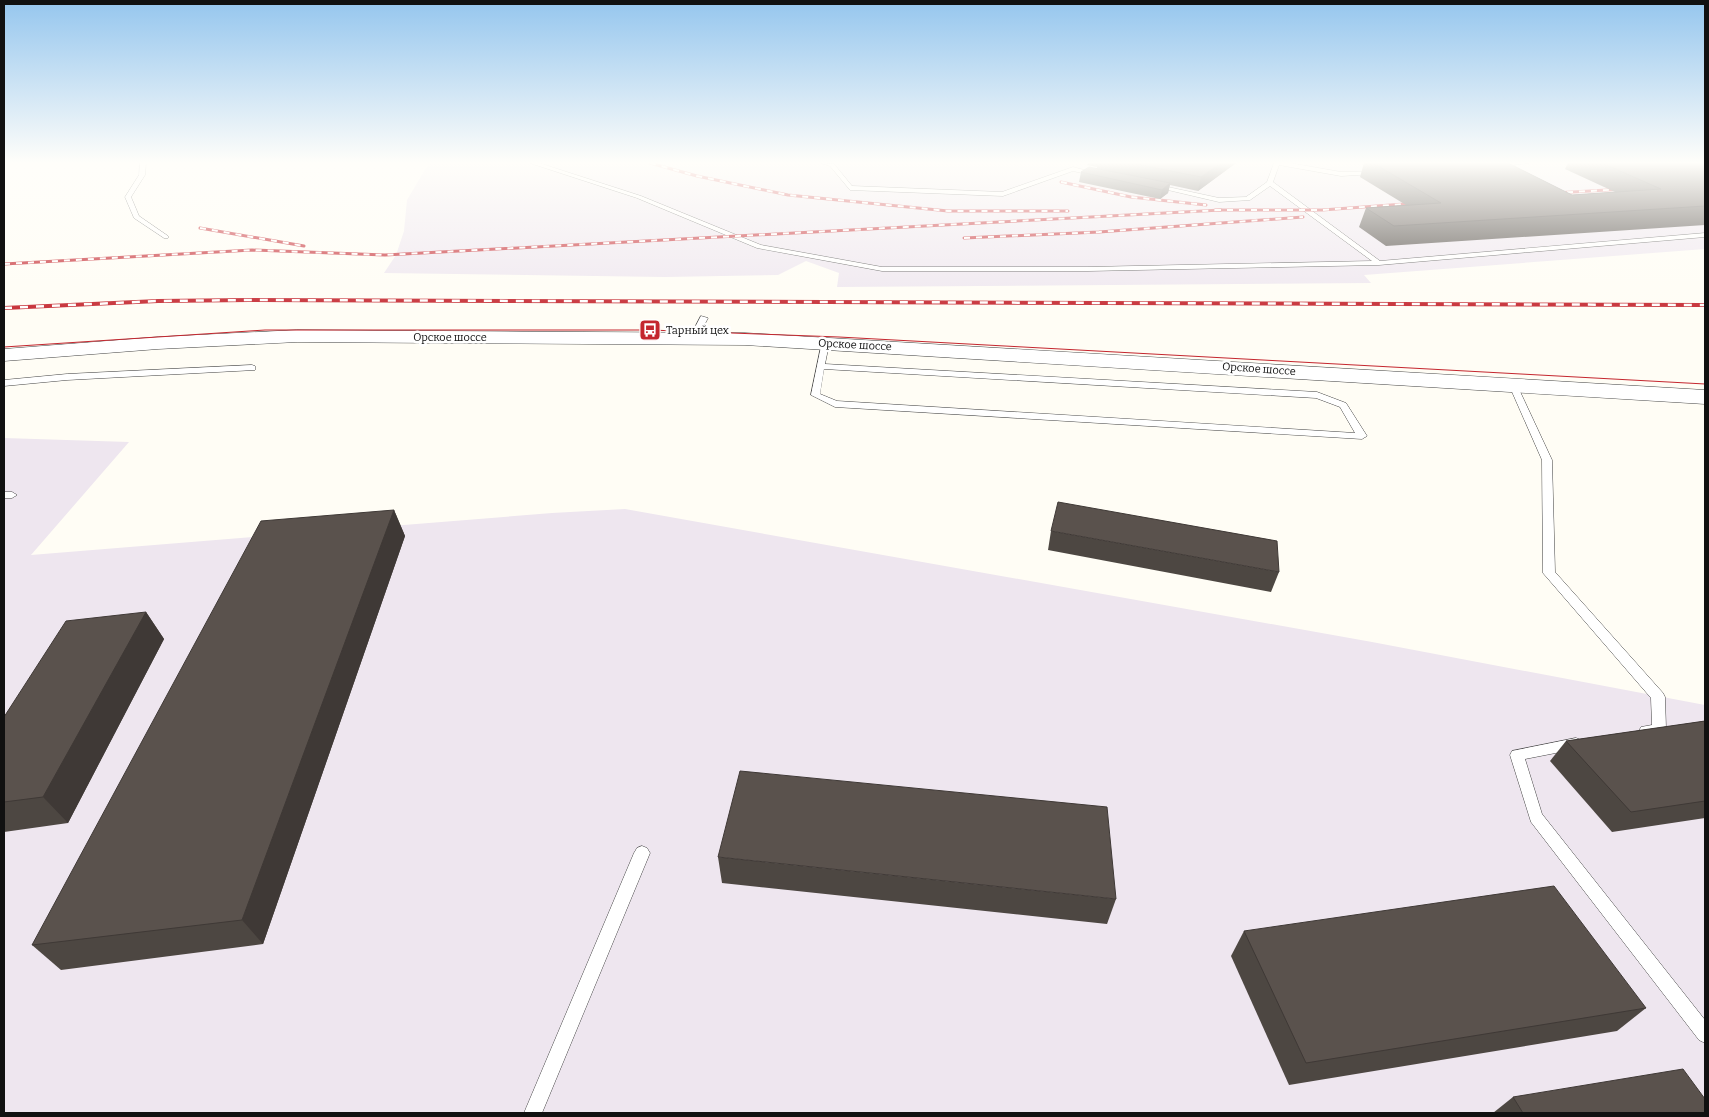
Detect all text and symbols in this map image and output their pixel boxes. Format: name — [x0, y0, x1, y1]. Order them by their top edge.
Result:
bus stop icon: Тарный цех — [638, 318, 662, 342]
place label: Тарный цех — [666, 324, 729, 337]
street label: Орское шоссе — [413, 331, 487, 344]
street label: Орское шоссе — [818, 337, 892, 353]
street label: Орское шоссе — [1222, 360, 1296, 378]

